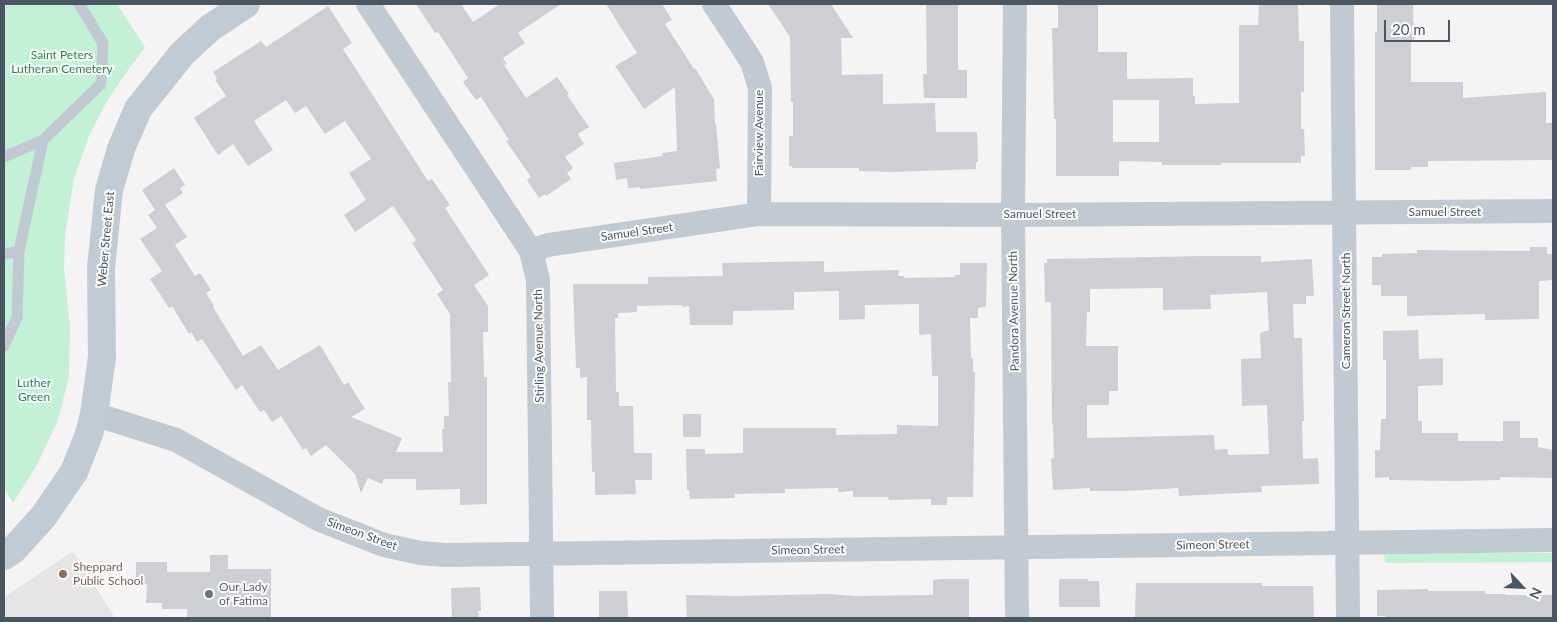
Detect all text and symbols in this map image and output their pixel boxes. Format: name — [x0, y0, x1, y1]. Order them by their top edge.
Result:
scale bar — [1387, 10, 1453, 42]
text: 20 m — [1392, 20, 1426, 38]
park label: Saint Peters Lutheran Cemetery — [11, 48, 113, 76]
street label: Fairview Avenue — [752, 90, 766, 176]
street label: Weber Street East — [95, 191, 117, 287]
street label: Samuel Street — [1409, 205, 1481, 219]
street label: Samuel Street — [1004, 207, 1076, 221]
street label: Samuel Street — [600, 220, 674, 244]
street label: Pandora Avenue North — [1006, 251, 1022, 371]
street label: Cameron Street North — [1339, 253, 1353, 369]
street label: Stirling Avenue North — [531, 289, 547, 403]
park label: Luther Green — [17, 376, 51, 404]
street label: Simeon Street — [325, 515, 399, 553]
street label: Simeon Street — [1176, 537, 1250, 553]
street label: Simeon Street — [771, 542, 845, 558]
place label: Sheppard Public School — [73, 560, 143, 588]
north arrow — [1497, 562, 1547, 612]
marker: Sheppard Public School — [57, 568, 69, 580]
place label: Our Lady of Fatima — [219, 580, 268, 608]
text: N — [1526, 585, 1546, 602]
marker: Our Lady of Fatima — [203, 588, 215, 600]

